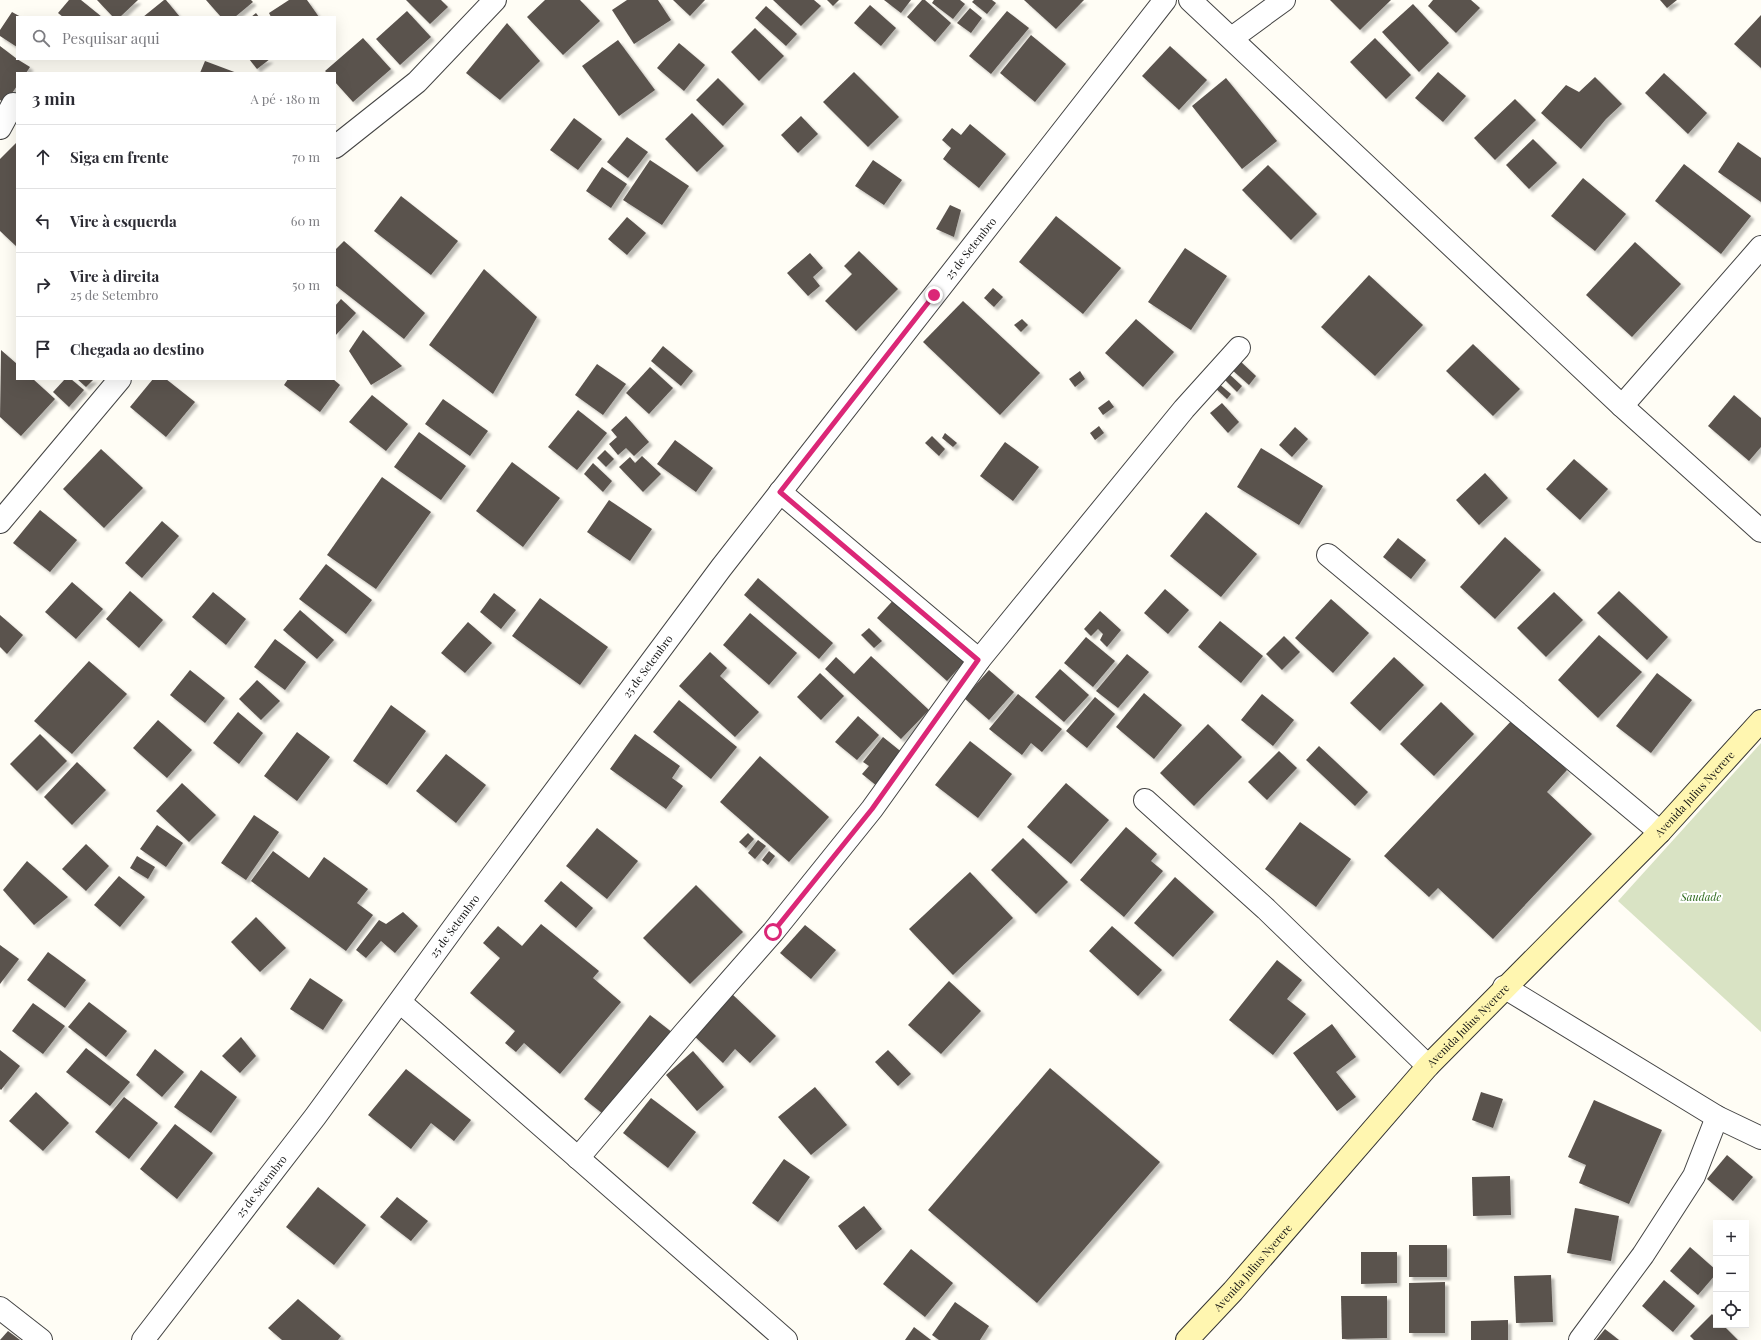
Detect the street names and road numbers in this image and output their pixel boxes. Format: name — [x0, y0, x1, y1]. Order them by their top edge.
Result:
street label: 25 de Setembro — [941, 214, 999, 282]
street label: 25 de Setembro — [619, 631, 676, 700]
street label: Avenida Julius Nyerere — [1651, 747, 1738, 841]
street label: 25 de Setembro — [426, 891, 482, 961]
street label: Avenida Julius Nyerere — [1422, 980, 1513, 1071]
street label: 25 de Setembro — [232, 1152, 290, 1220]
street label: Avenida Julius Nyerere — [1209, 1220, 1295, 1315]

